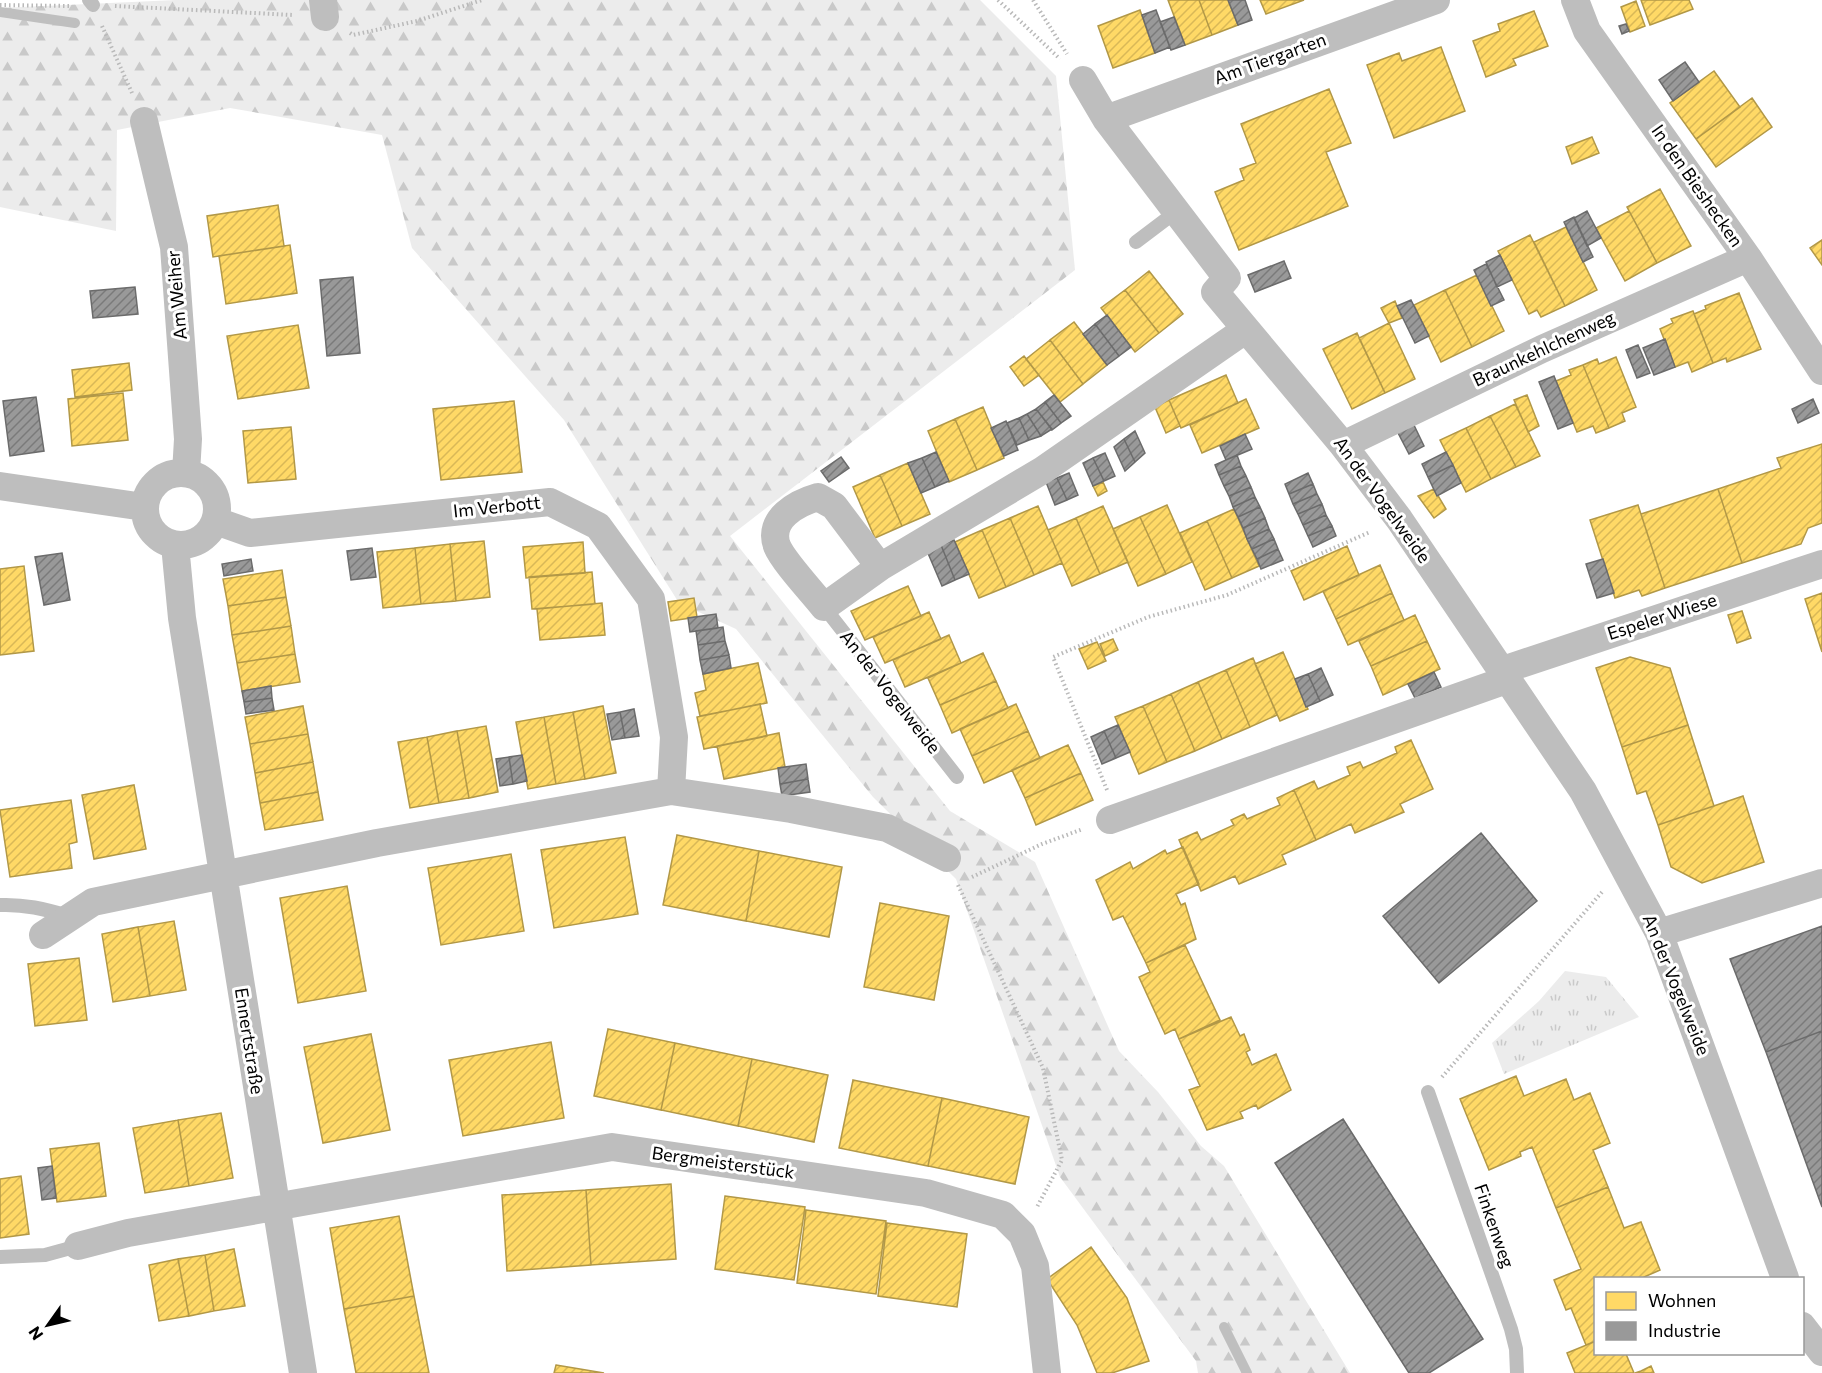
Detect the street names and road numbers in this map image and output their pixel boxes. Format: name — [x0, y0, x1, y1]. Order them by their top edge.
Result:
street label: Am Tiergarten — [1211, 28, 1329, 89]
street label: In den Bieshecken — [1647, 120, 1748, 251]
street label: Am Weiher — [161, 249, 191, 341]
street label: Braunkehlchenweg — [1469, 305, 1618, 391]
street label: An der Vogelweide — [1330, 432, 1436, 567]
street label: Im Verbott — [452, 490, 542, 522]
street label: Espeler Wiese — [1604, 588, 1719, 644]
street label: An der Vogelweide — [836, 625, 946, 757]
street label: An der Vogelweide — [1639, 911, 1715, 1058]
street label: Ennertstraße — [231, 986, 269, 1096]
street label: Bergmeisterstück — [650, 1141, 796, 1183]
street label: Finkenweg — [1470, 1181, 1520, 1271]

